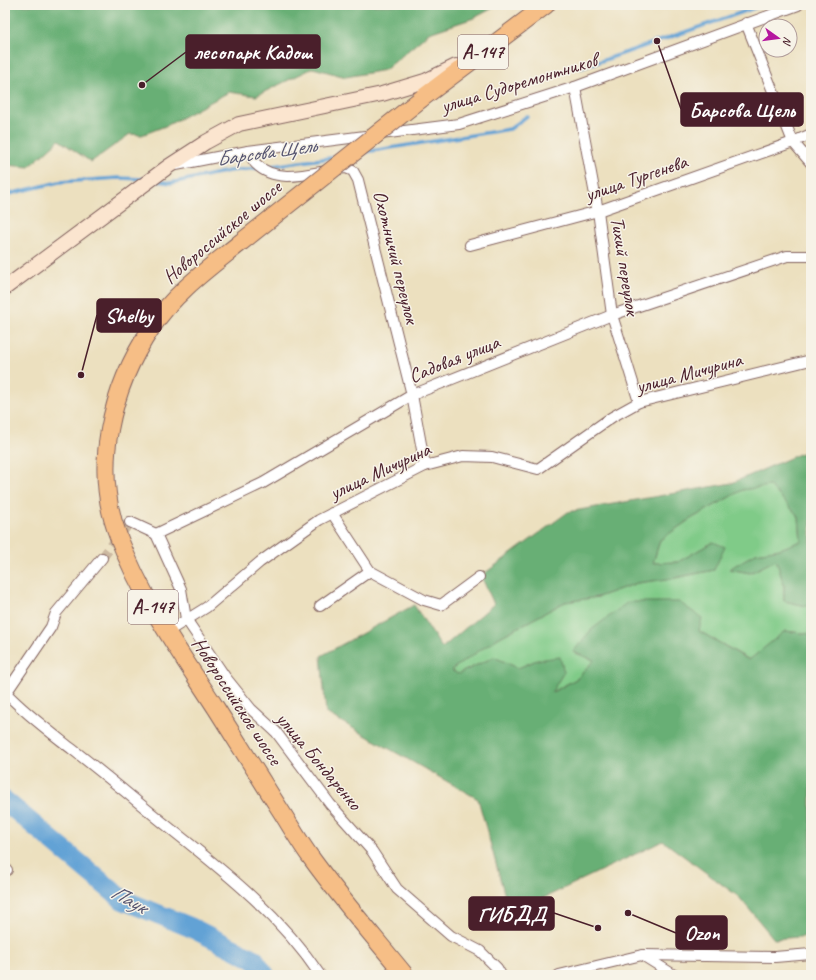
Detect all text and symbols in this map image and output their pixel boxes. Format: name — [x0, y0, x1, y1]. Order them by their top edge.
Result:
north arrow — [758, 18, 798, 58]
callout: лесопарк Кадош — [186, 35, 320, 68]
road number: А-147 — [458, 35, 508, 69]
text: N — [780, 35, 795, 48]
text: лесопарк Кадош — [194, 39, 314, 65]
street label: улица Судоремонтников — [437, 46, 605, 119]
callout: Барсова Щель — [681, 93, 803, 126]
text: Барсова Щель — [689, 97, 796, 123]
water label: Барсова Щель — [215, 132, 321, 172]
street label: улица Тургенева — [581, 148, 692, 207]
street label: Новороссийское шоссе — [157, 174, 288, 289]
street label: Охотничий переулок — [367, 188, 425, 328]
street label: Тихий переулок — [605, 215, 645, 318]
callout: Shelby — [97, 299, 161, 332]
text: Shelby — [105, 303, 155, 329]
street label: Садовая улица — [405, 329, 504, 389]
street label: улица Мичурина — [632, 347, 746, 399]
street label: улица Мичурина — [325, 436, 436, 506]
road number: А-147 — [128, 590, 178, 624]
street label: Новороссийское шоссе — [186, 632, 288, 771]
street label: улица Бондаренко — [270, 706, 368, 816]
water label: Паук — [107, 879, 155, 921]
callout: ГИБДД — [469, 897, 554, 930]
text: ГИБДД — [478, 901, 548, 927]
callout: Ozon — [676, 916, 727, 949]
text: Ozon — [684, 920, 720, 946]

